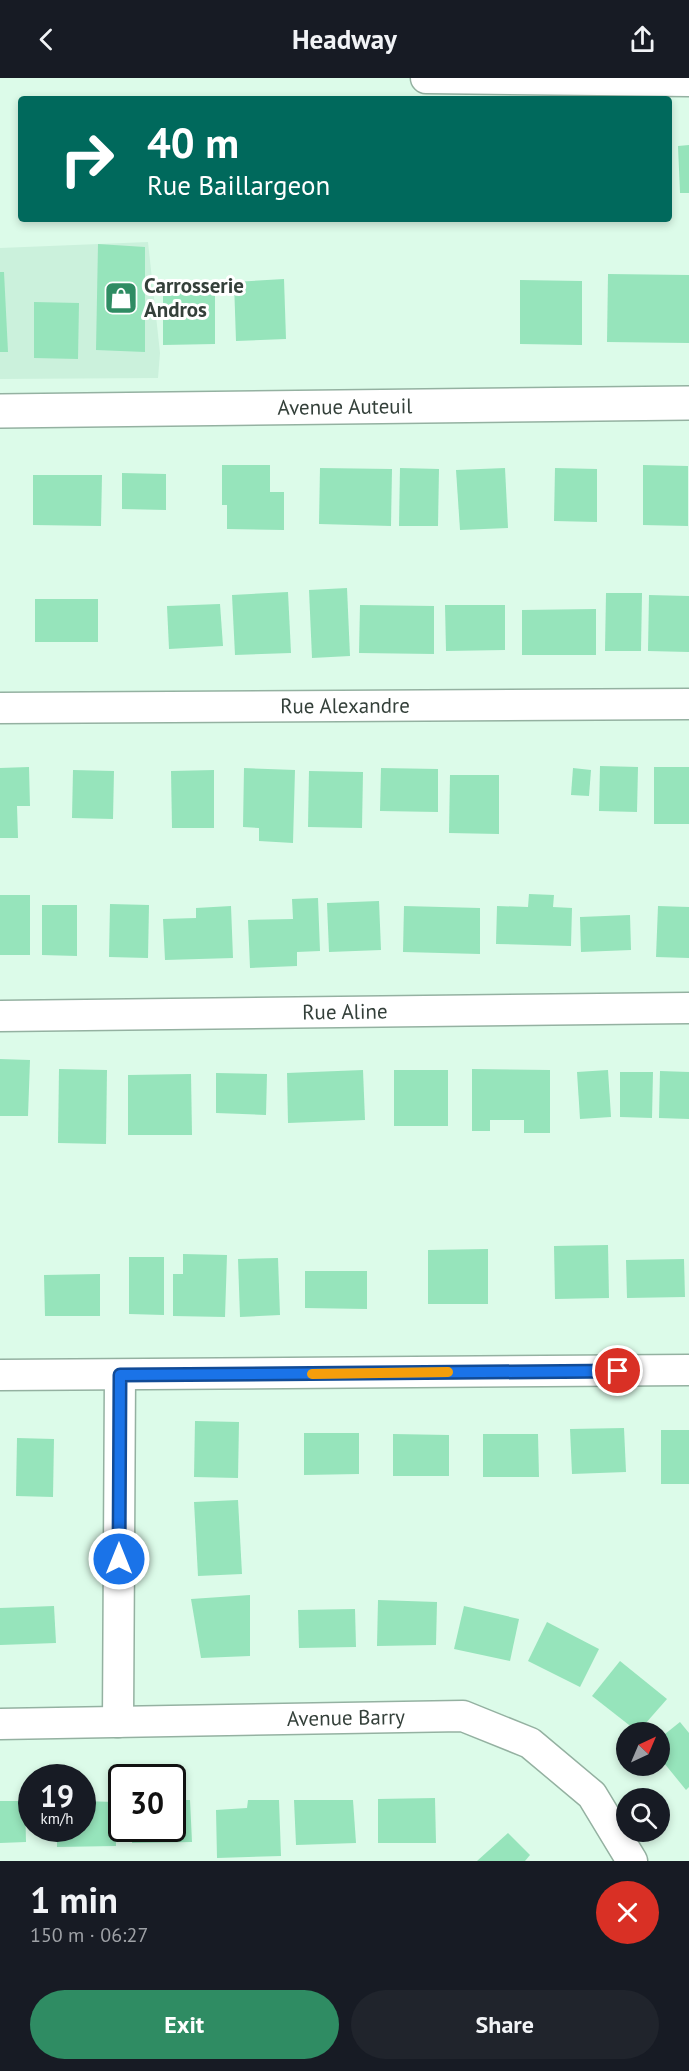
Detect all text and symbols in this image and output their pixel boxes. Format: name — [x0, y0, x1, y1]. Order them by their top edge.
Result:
text: Headway — [292, 22, 397, 56]
icon: back — [30, 23, 63, 56]
icon: share — [626, 23, 659, 56]
text: 40 m — [147, 115, 239, 170]
icon: right — [48, 120, 126, 198]
text: Rue Baillargeon — [147, 168, 330, 202]
place label: Carrosserie Andros — [144, 272, 244, 323]
shop icon: Carrosserie Andros — [103, 280, 139, 316]
street label: Avenue Auteuil — [277, 392, 413, 421]
street label: Rue Alexandre — [280, 692, 410, 719]
street label: Rue Aline — [302, 997, 388, 1025]
pin — [592, 1345, 643, 1396]
icon: arrive — [601, 1354, 634, 1387]
position arrow — [87, 1527, 151, 1591]
street label: Avenue Barry — [287, 1703, 405, 1732]
north arrow — [616, 1722, 670, 1776]
map controls — [616, 1722, 670, 1842]
speed limit sign: 30 — [108, 1764, 186, 1842]
text: 19 — [40, 1776, 74, 1815]
button: search — [616, 1788, 670, 1842]
text: km/h — [41, 1809, 73, 1828]
text: 1 min — [30, 1876, 118, 1923]
button: close — [596, 1881, 659, 1944]
text: 150 m · 06:27 — [30, 1922, 148, 1948]
button: Exit — [30, 1990, 339, 2059]
button: Share — [351, 1990, 659, 2059]

